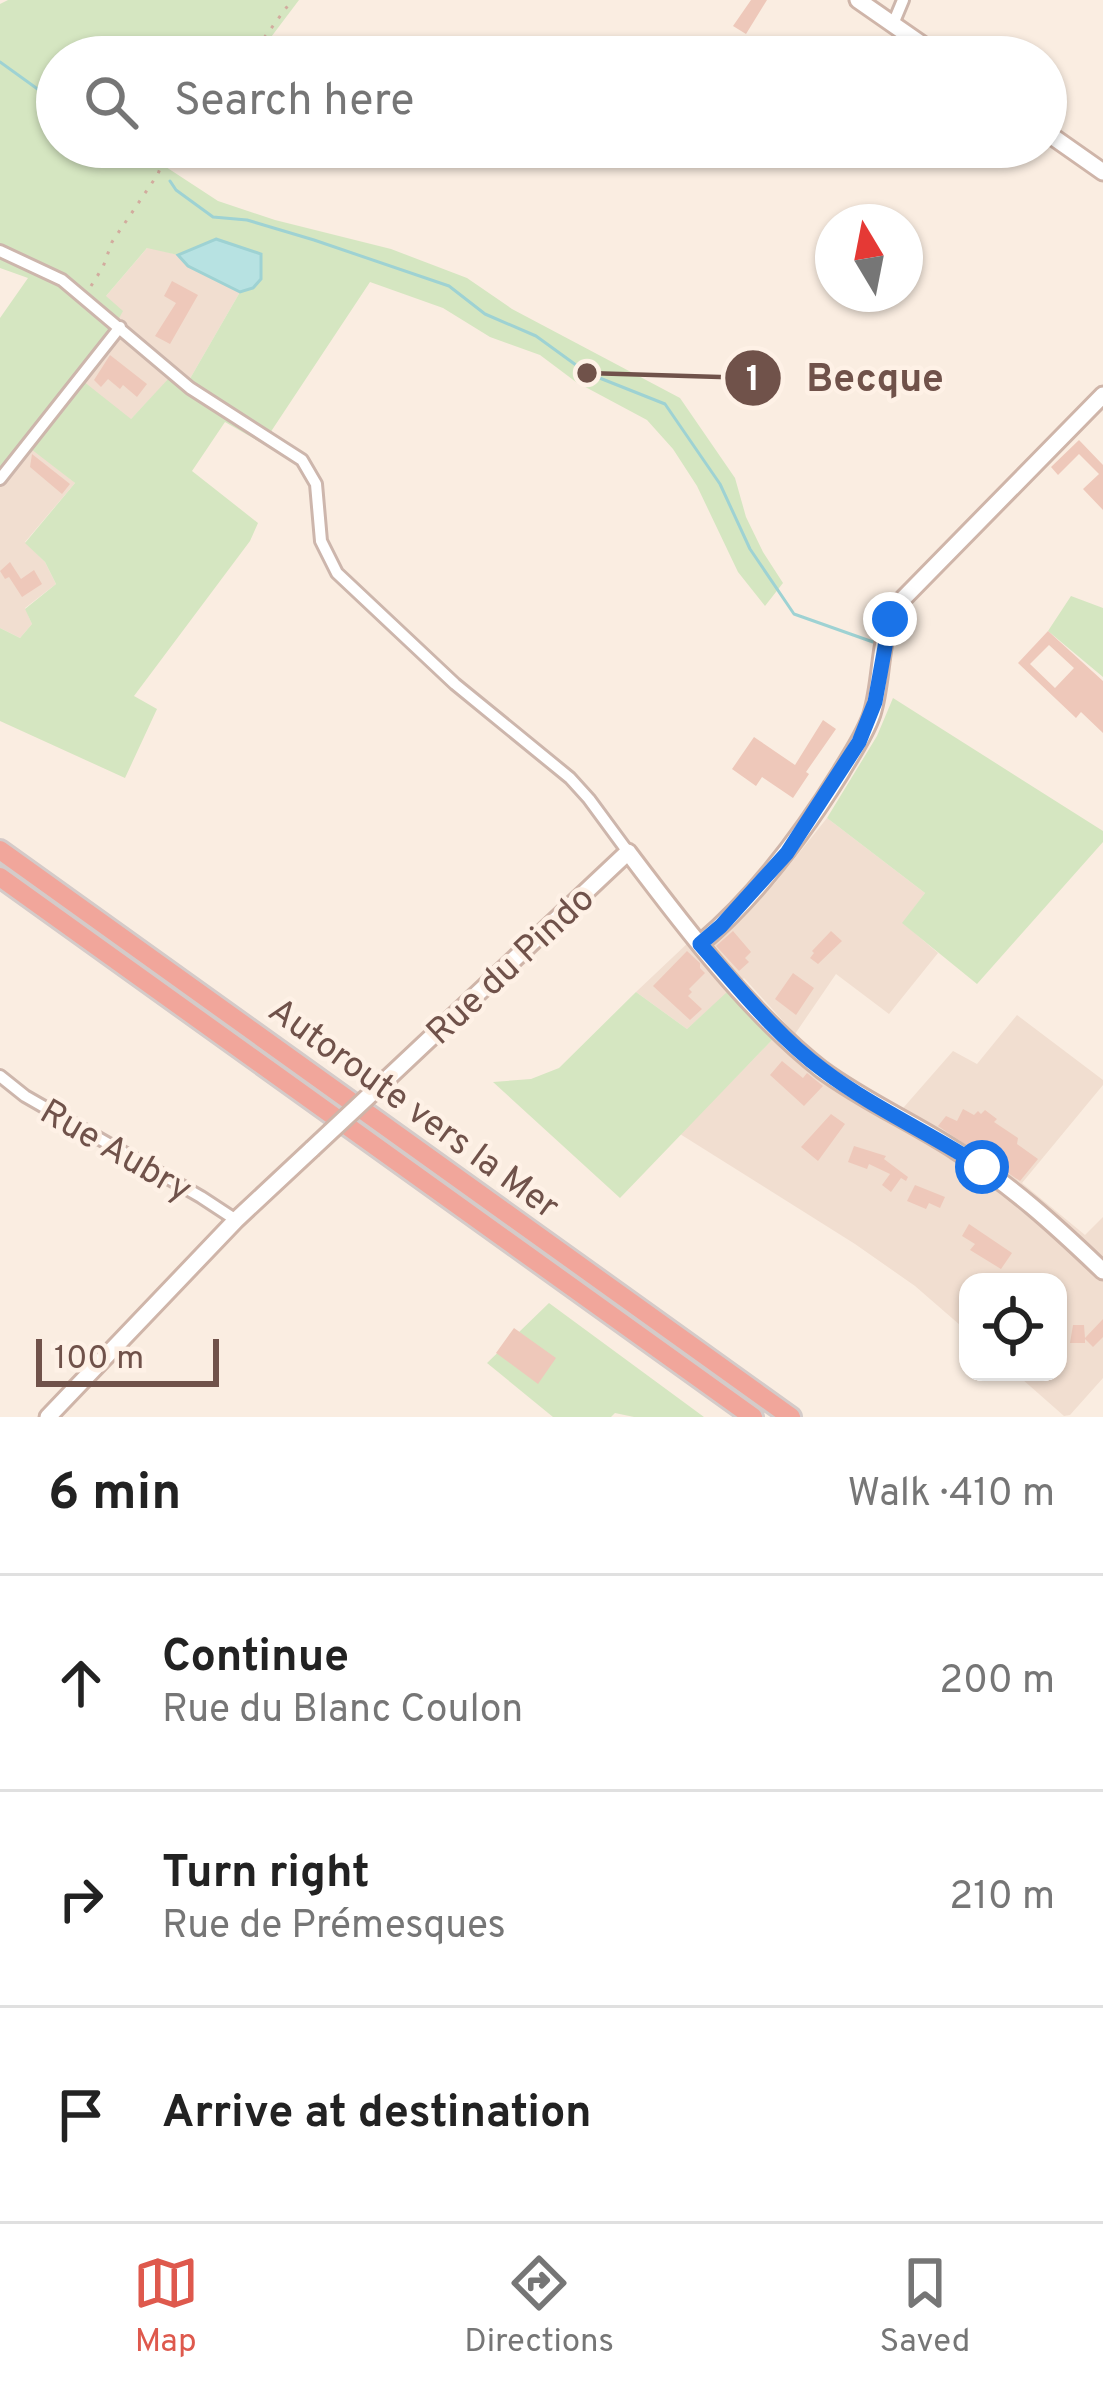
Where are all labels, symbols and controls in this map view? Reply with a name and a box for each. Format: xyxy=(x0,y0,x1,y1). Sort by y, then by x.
search box xyxy=(36,36,1067,168)
icon: search xyxy=(78,69,144,135)
text: Search here xyxy=(174,74,414,131)
north arrow xyxy=(815,204,923,312)
callout: Becque xyxy=(723,340,968,415)
text: Becque xyxy=(806,357,944,406)
text: 1 xyxy=(746,358,760,404)
route end xyxy=(863,592,917,646)
street label: Rue du Pindo xyxy=(418,877,605,1056)
street label: Autoroute vers la Mer xyxy=(258,989,567,1231)
street label: Rue Aubry xyxy=(31,1091,199,1214)
route start xyxy=(955,1140,1009,1194)
map controls xyxy=(959,1273,1067,1381)
button: locate xyxy=(959,1273,1067,1381)
scale bar xyxy=(36,1333,219,1386)
text: 100 m xyxy=(54,1339,144,1381)
text: 6 min xyxy=(48,1463,181,1528)
text: Walk · 410 m xyxy=(847,1471,1055,1520)
text: Continue xyxy=(162,1630,349,1687)
icon: ahead xyxy=(48,1650,114,1716)
text: 200 m xyxy=(939,1658,1055,1707)
text: Rue du Blanc Coulon xyxy=(162,1687,523,1736)
text: Turn right xyxy=(162,1846,370,1903)
icon: right xyxy=(48,1866,114,1932)
text: 210 m xyxy=(949,1874,1055,1923)
text: Rue de Prémesques xyxy=(162,1903,506,1952)
icon: arrive xyxy=(48,2082,114,2148)
text: Arrive at destination xyxy=(162,2086,592,2143)
tab: Map xyxy=(133,2250,199,2364)
tab: Directions xyxy=(464,2250,614,2364)
tab: Saved xyxy=(880,2250,970,2364)

